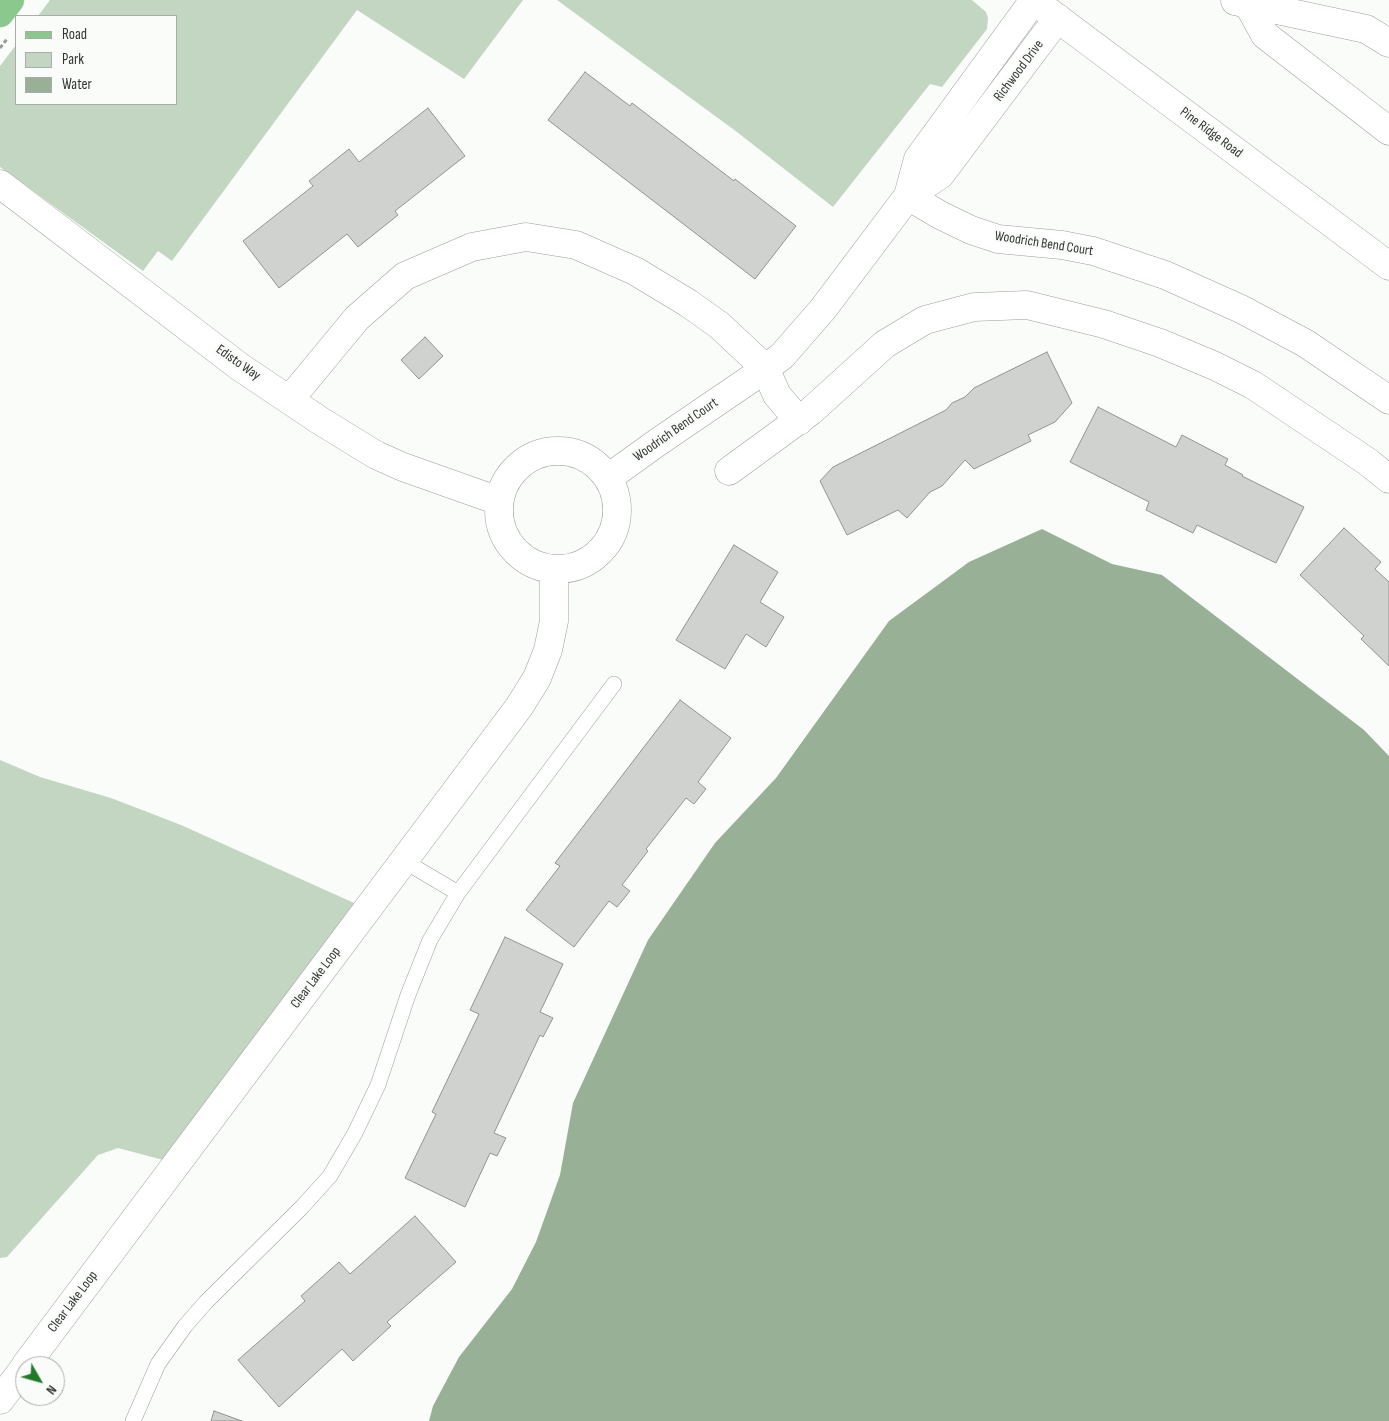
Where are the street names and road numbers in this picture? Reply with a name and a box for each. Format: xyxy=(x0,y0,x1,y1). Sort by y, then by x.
street label: Richwood Drive xyxy=(990,37,1048,105)
street label: Pine Ridge Road xyxy=(1176,104,1246,162)
street label: Woodrich Bend Court xyxy=(994,228,1094,260)
street label: Edisto Way xyxy=(212,342,264,384)
street label: Woodrich Bend Court xyxy=(630,395,722,465)
street label: Clear Lake Loop xyxy=(287,944,345,1012)
street label: Clear Lake Loop xyxy=(44,1268,102,1336)

